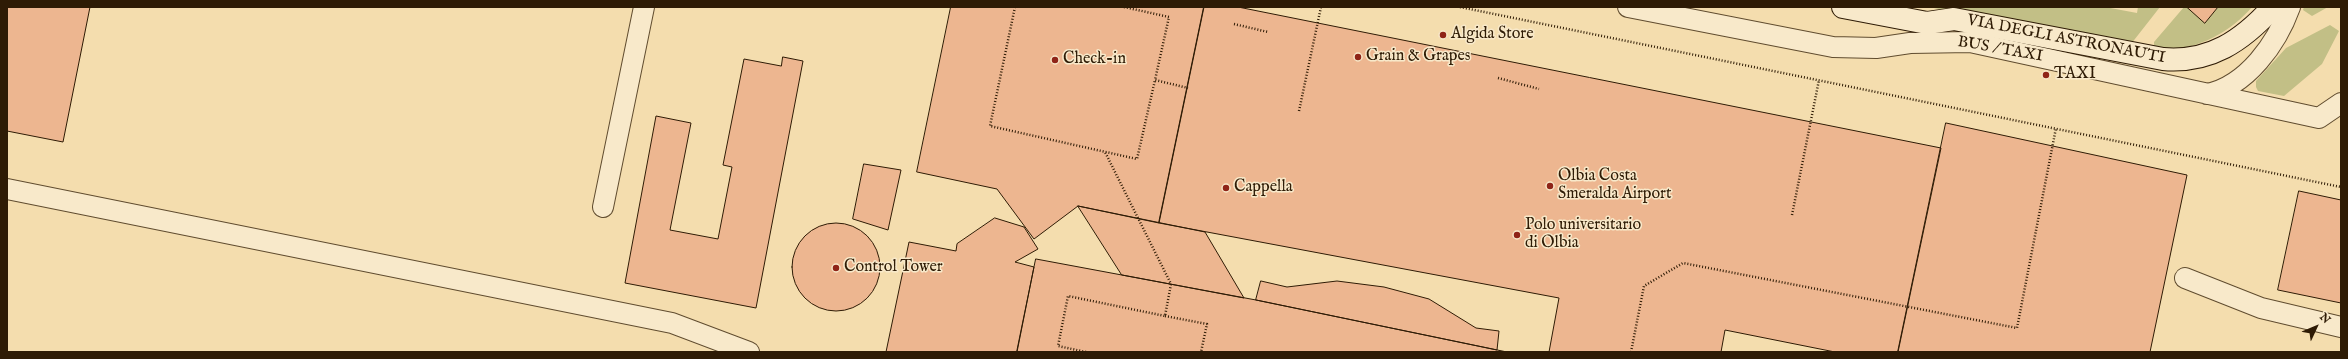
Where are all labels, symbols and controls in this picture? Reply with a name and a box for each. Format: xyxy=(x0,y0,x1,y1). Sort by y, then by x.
street label: VIA DEGLI ASTRONAUTI xyxy=(1965,11,2167,69)
place label: Algida Store xyxy=(1451,25,1533,45)
marker: Algida Store xyxy=(1438,30,1448,40)
street label: BUS / TAXI xyxy=(1956,33,2044,67)
place label: Grain & Grapes xyxy=(1366,47,1470,67)
place label: Check-in xyxy=(1063,50,1126,70)
marker: Grain & Grapes xyxy=(1353,52,1363,62)
marker: Check-in xyxy=(1050,55,1060,65)
place label: TAXI xyxy=(2054,65,2096,85)
marker: TAXI xyxy=(2041,70,2051,80)
place label: Olbia Costa Smeralda Airport xyxy=(1558,167,1671,205)
place label: Cappella xyxy=(1234,178,1293,198)
marker: Olbia Costa Smeralda Airport xyxy=(1545,181,1555,191)
marker: Cappella xyxy=(1221,183,1231,193)
place label: Polo universitario di Olbia xyxy=(1525,216,1641,254)
marker: Polo universitario di Olbia xyxy=(1512,230,1522,240)
place label: Control Tower xyxy=(844,258,943,278)
marker: Control Tower xyxy=(831,263,841,273)
north arrow xyxy=(2296,307,2336,347)
text: N xyxy=(2316,310,2333,327)

